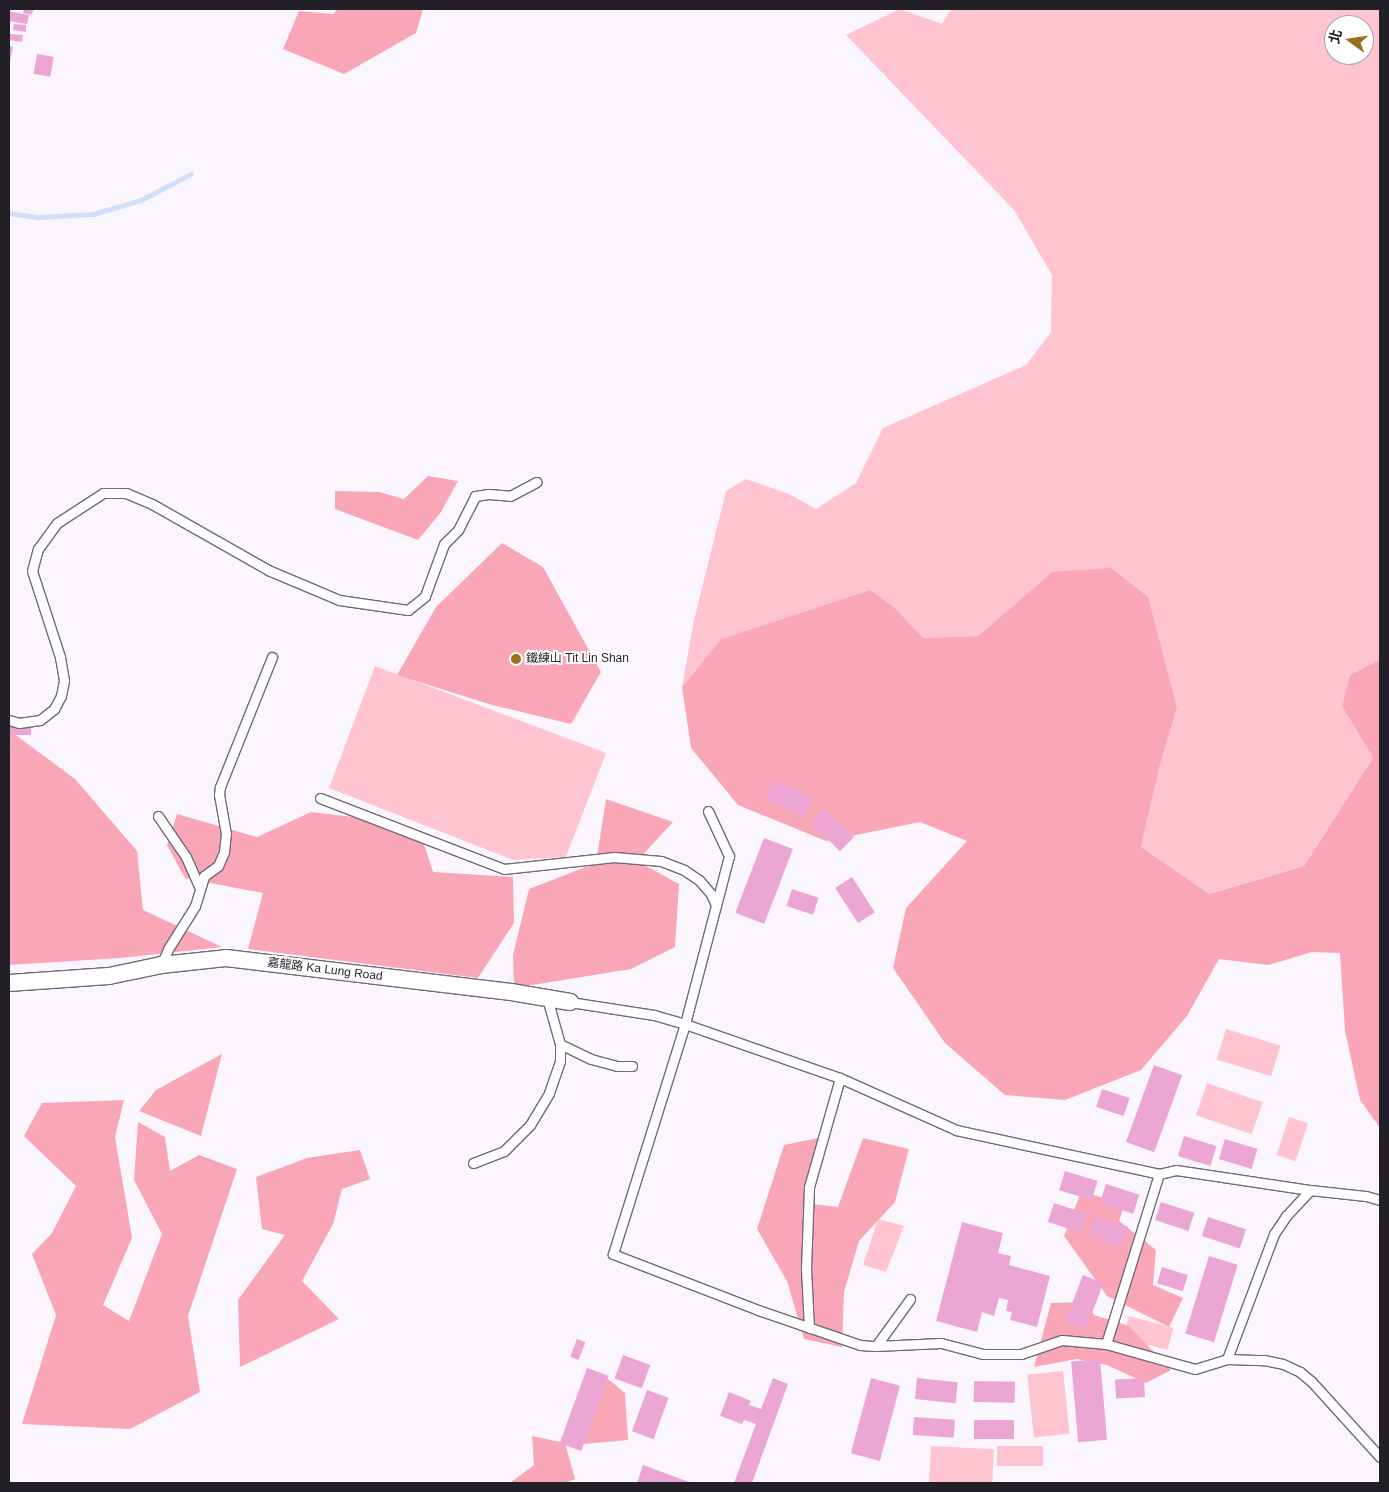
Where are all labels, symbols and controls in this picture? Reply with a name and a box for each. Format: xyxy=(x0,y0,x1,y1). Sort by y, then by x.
north arrow xyxy=(1324,15,1374,65)
text: 北 xyxy=(1326,28,1345,45)
place label: 鐵練山 Tit Lin Shan xyxy=(526,652,629,666)
marker: 鐵練山 Tit Lin Shan xyxy=(510,653,522,665)
street label: 嘉龍路 Ka Lung Road xyxy=(267,956,383,984)

